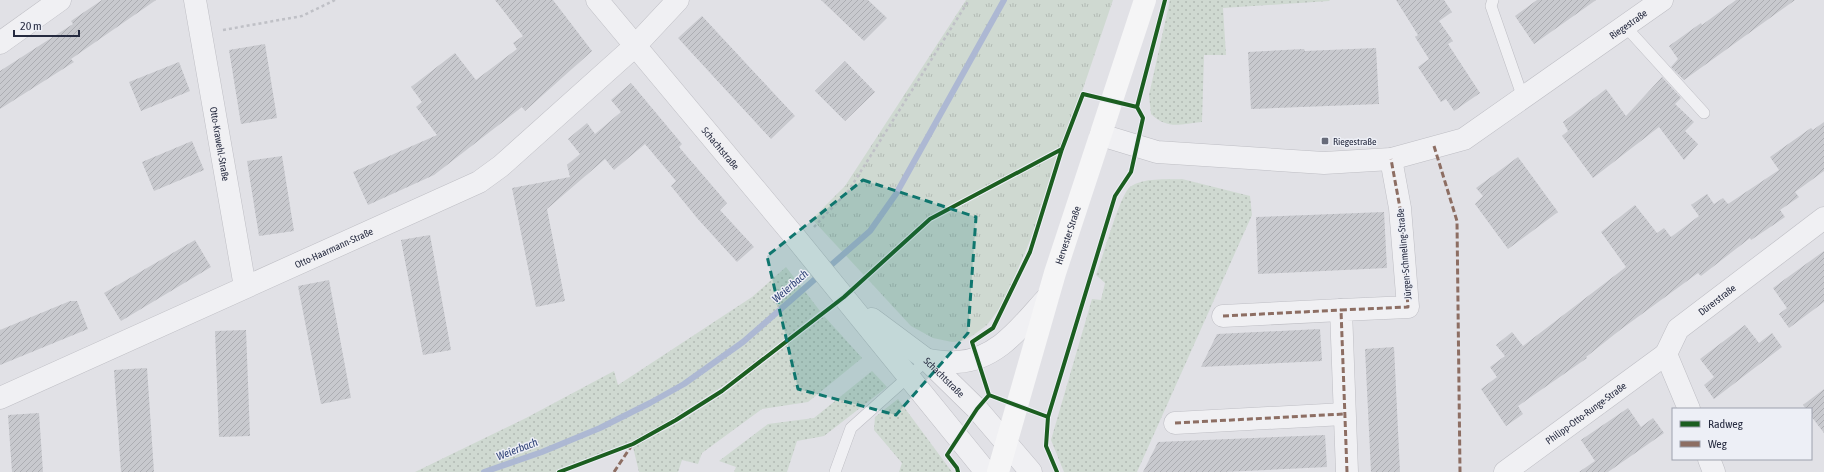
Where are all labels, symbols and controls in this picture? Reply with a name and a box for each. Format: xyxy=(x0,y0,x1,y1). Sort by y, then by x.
street label: Riegestraße xyxy=(1607,7,1649,41)
scale bar xyxy=(14,12,79,38)
text: 20 m xyxy=(20,19,42,33)
street label: Otto-Krawehl-Straße xyxy=(208,106,232,182)
street label: Schachtstraße xyxy=(700,125,742,172)
marker: Riegestraße xyxy=(1320,136,1330,146)
place label: Riegestraße xyxy=(1333,136,1377,147)
street label: Hervester Straße xyxy=(1053,204,1082,266)
street label: Jürgen-Schmeling-Straße xyxy=(1394,207,1413,300)
street label: Otto-Haarmann-Straße xyxy=(293,225,375,270)
water label: Weierbach xyxy=(770,267,811,305)
street label: Dürerstraße xyxy=(1696,282,1738,317)
street label: Schachtstraße xyxy=(922,355,967,400)
street label: Philipp-Otto-Runge-Straße xyxy=(1543,379,1629,446)
legend xyxy=(1672,408,1812,460)
text: Radweg xyxy=(1708,417,1744,431)
water label: Weierbach xyxy=(495,435,540,462)
text: Weg xyxy=(1708,437,1728,451)

